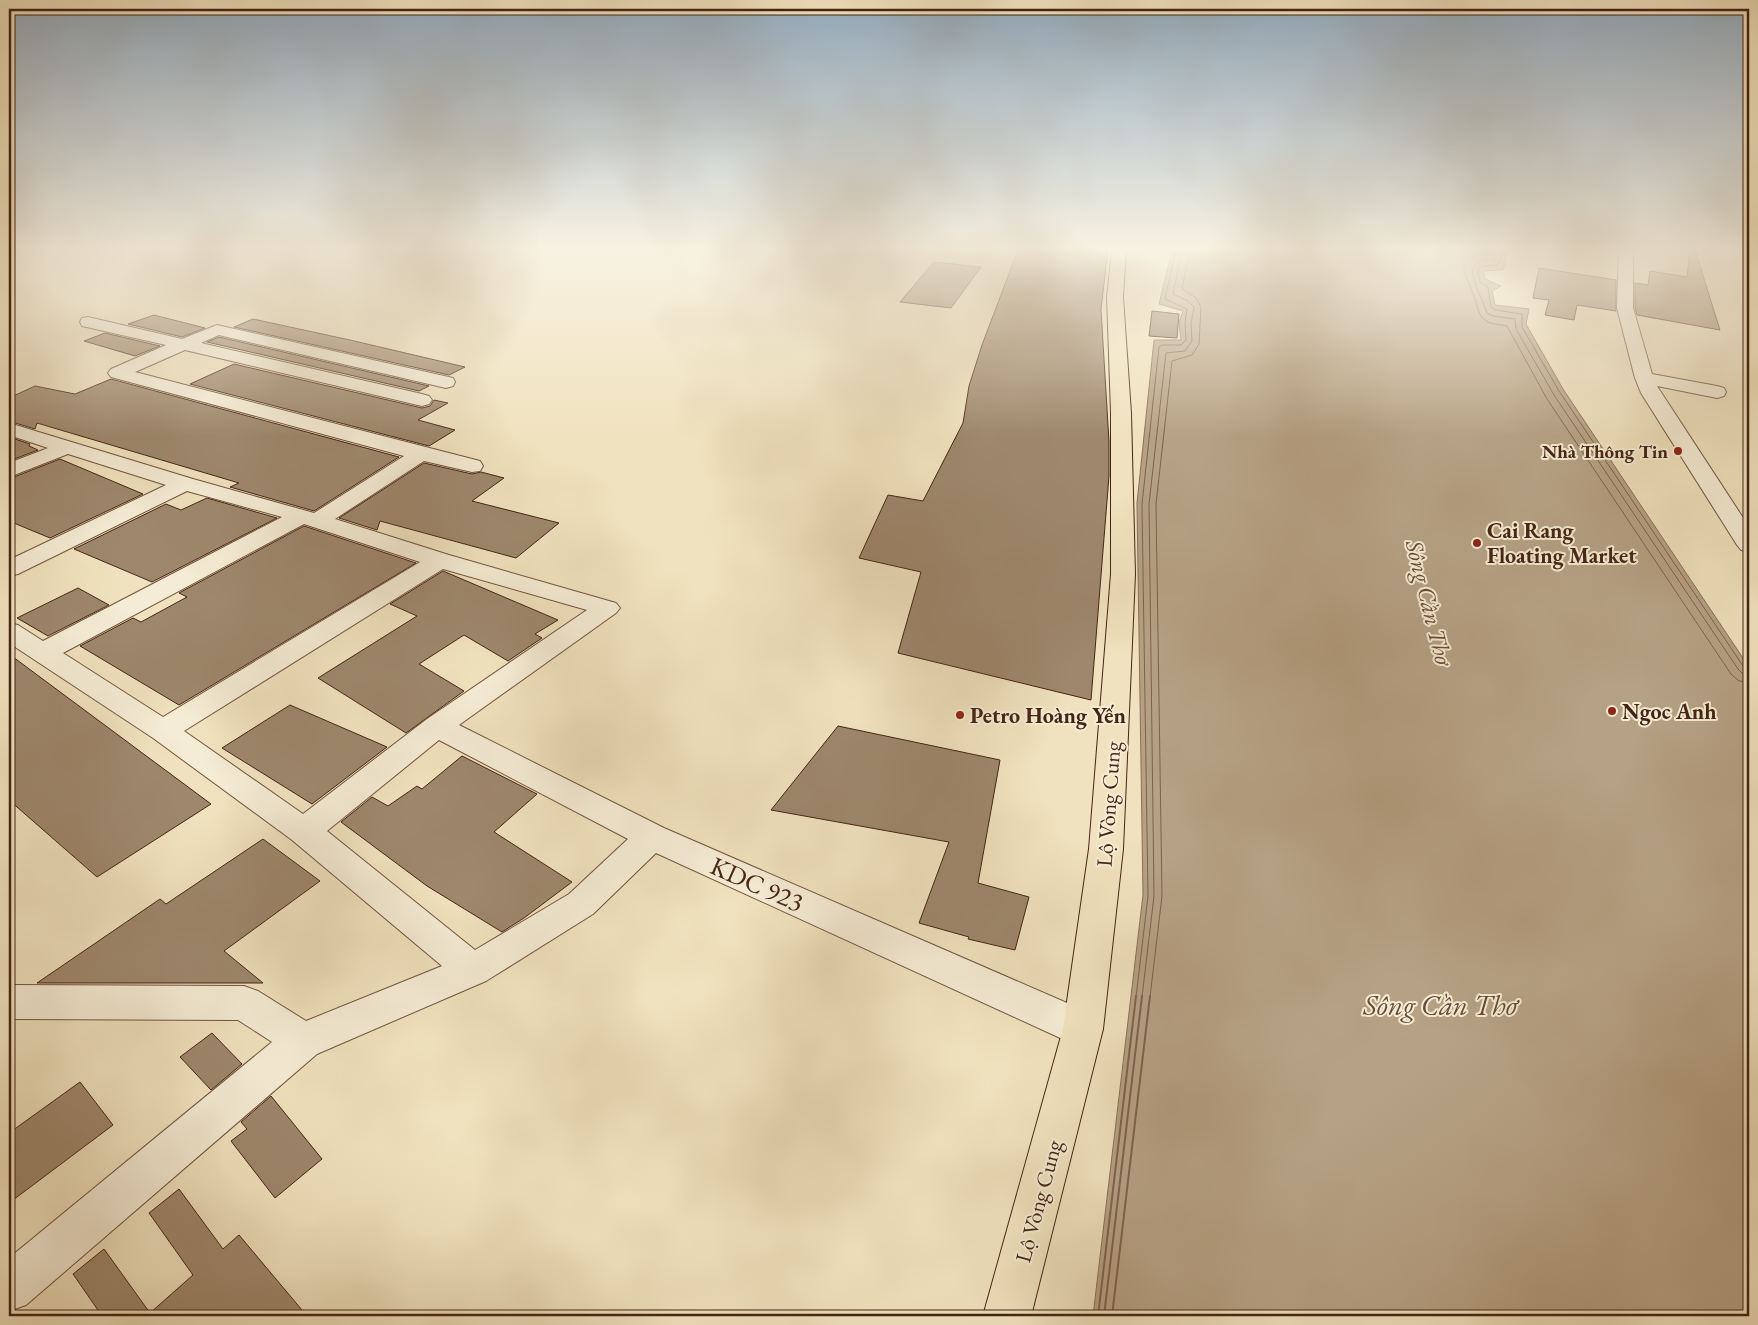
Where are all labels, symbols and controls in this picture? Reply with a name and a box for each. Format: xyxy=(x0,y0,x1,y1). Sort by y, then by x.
place label: Nhà Thông Tin xyxy=(1542,439,1668,464)
marker: Nhà Thông Tin xyxy=(1672,445,1684,457)
place label: Cai Rang Floating Market xyxy=(1487,516,1637,570)
water label: Sông Cần Thơ xyxy=(1399,536,1460,670)
marker: Cai Rang Floating Market xyxy=(1471,537,1483,549)
place label: Ngoc Anh xyxy=(1622,697,1717,726)
place label: Petro Hoàng Yến xyxy=(970,701,1127,730)
marker: Ngoc Anh xyxy=(1606,705,1618,717)
marker: Petro Hoàng Yến xyxy=(954,709,966,721)
street label: Lộ Vòng Cung xyxy=(1090,740,1127,868)
street label: KDC 923 xyxy=(705,848,809,920)
water label: Sông Cần Thơ xyxy=(1362,986,1520,1024)
street label: Lộ Vòng Cung xyxy=(1008,1136,1069,1266)

